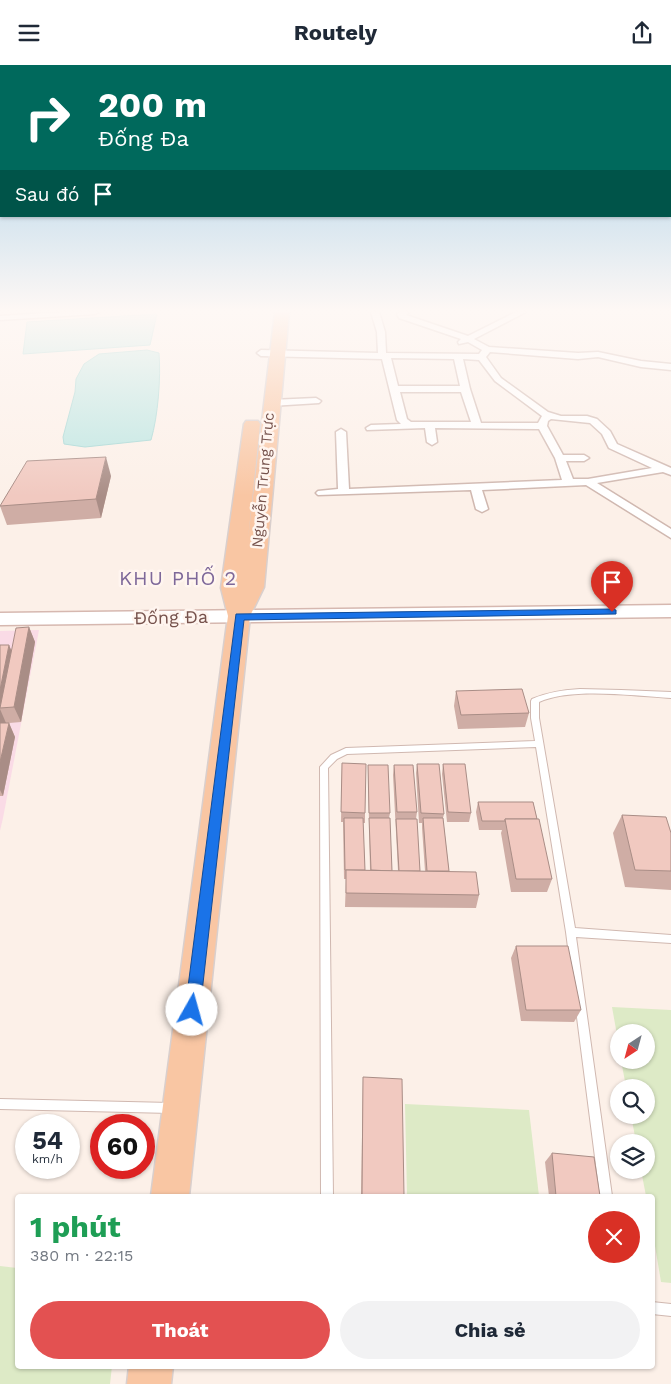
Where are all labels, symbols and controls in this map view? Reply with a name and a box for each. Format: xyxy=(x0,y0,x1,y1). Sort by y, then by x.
icon: menu xyxy=(15,19,43,47)
icon: share xyxy=(628,19,656,47)
text: Routely xyxy=(294,20,377,45)
text: 200 m xyxy=(98,84,207,126)
icon: right xyxy=(15,85,80,150)
text: Đống Đa xyxy=(98,126,189,151)
icon: arrive xyxy=(89,180,117,208)
text: Sau đó xyxy=(15,183,79,206)
street label: Nguyễn Trung Trực xyxy=(247,412,278,548)
pin xyxy=(591,561,633,612)
district label: KHU PHỐ 2 xyxy=(119,565,237,590)
icon: arrive xyxy=(598,568,626,596)
street label: Đống Đa xyxy=(134,606,208,628)
position arrow xyxy=(165,983,217,1035)
north arrow xyxy=(610,1024,655,1069)
map controls xyxy=(610,1024,655,1179)
button: search xyxy=(610,1079,655,1124)
speed limit sign: 60 xyxy=(90,1114,155,1179)
text: 54 xyxy=(32,1126,63,1155)
button: layers xyxy=(610,1134,655,1179)
text: km/h xyxy=(32,1152,63,1166)
text: 1 phút xyxy=(30,1209,121,1244)
button: close xyxy=(588,1211,640,1263)
text: 380 m · 22:15 xyxy=(30,1246,133,1265)
button: Thoát xyxy=(30,1301,330,1359)
button: Chia sẻ xyxy=(340,1301,640,1359)

